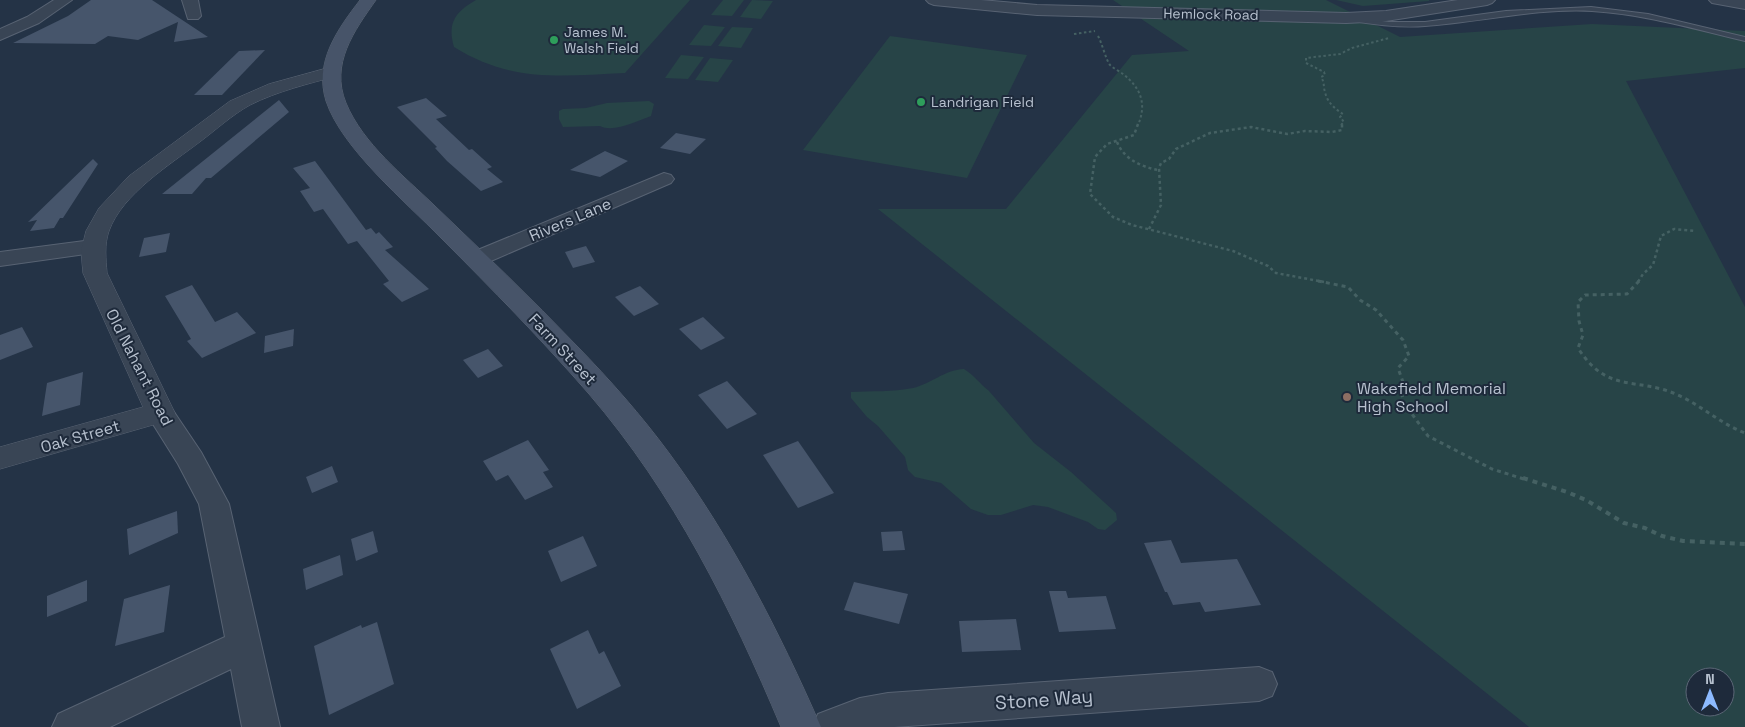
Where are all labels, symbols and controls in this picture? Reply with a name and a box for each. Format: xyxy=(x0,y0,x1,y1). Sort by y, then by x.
street label: Hemlock Road xyxy=(1163,4,1259,24)
place label: James M. Walsh Field xyxy=(564,23,639,57)
marker: James M. Walsh Field xyxy=(548,34,560,46)
place label: Landrigan Field xyxy=(931,93,1034,111)
marker: Landrigan Field xyxy=(915,96,927,108)
street label: Rivers Lane xyxy=(526,193,615,246)
street label: Old Nahant Road xyxy=(101,305,178,429)
street label: Farm Street xyxy=(524,309,601,390)
place label: Wakefield Memorial High School xyxy=(1357,378,1506,417)
marker: Wakefield Memorial High School xyxy=(1341,391,1353,403)
street label: Oak Street xyxy=(38,415,122,458)
north arrow xyxy=(1685,667,1735,717)
text: N xyxy=(1705,670,1715,688)
street label: Stone Way xyxy=(994,684,1094,715)

